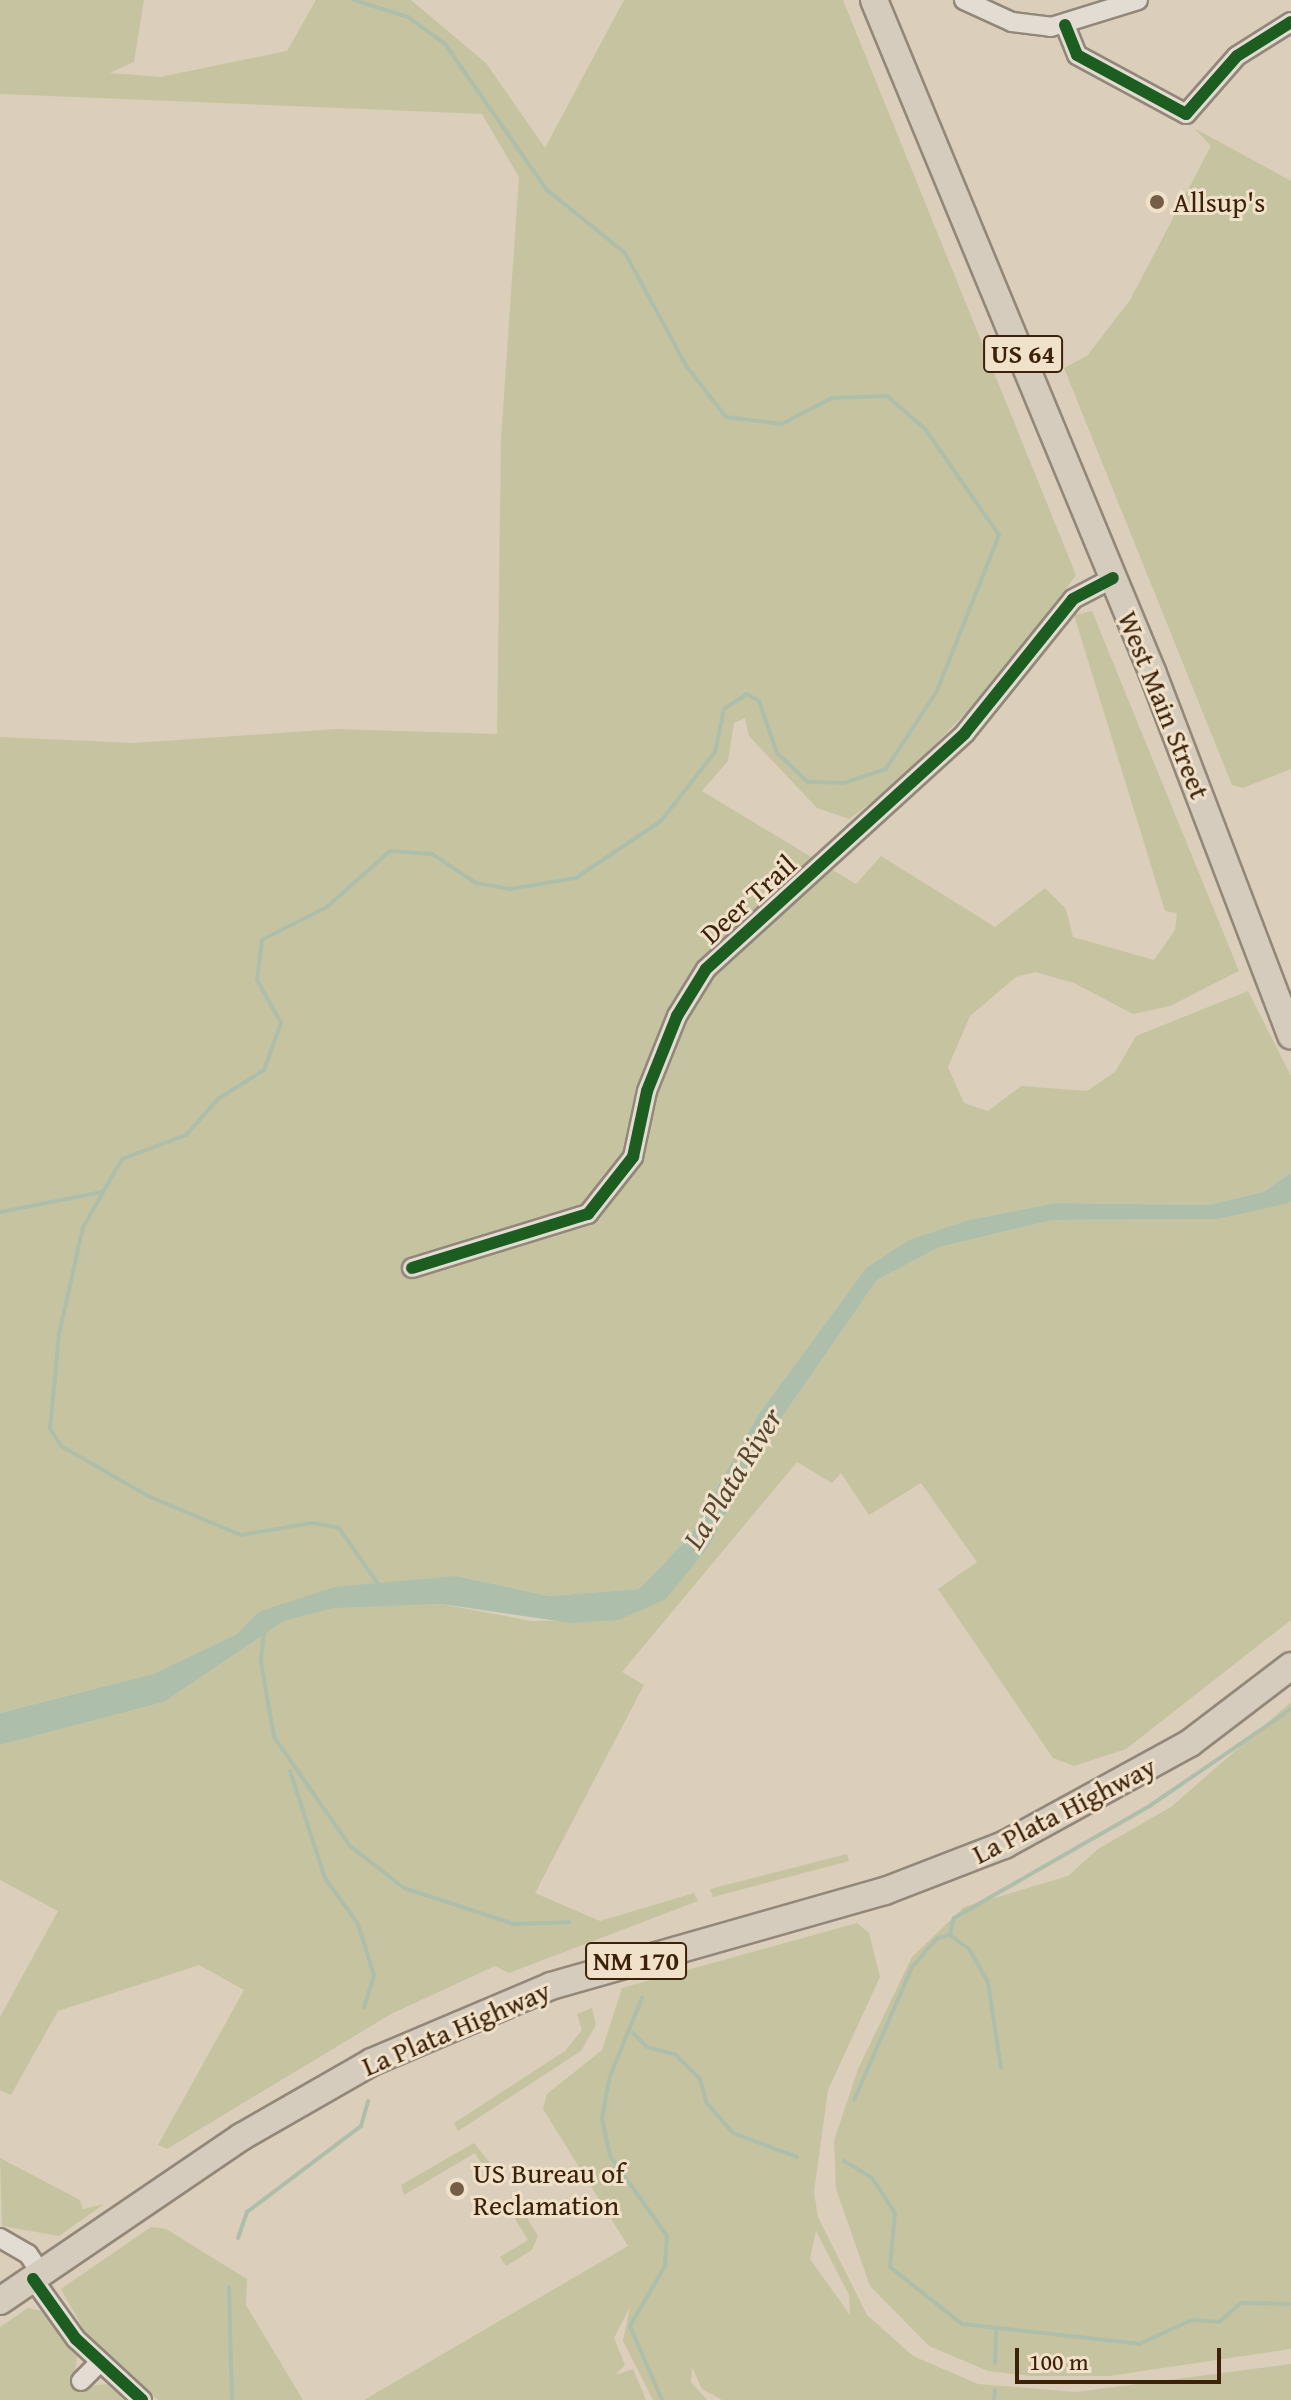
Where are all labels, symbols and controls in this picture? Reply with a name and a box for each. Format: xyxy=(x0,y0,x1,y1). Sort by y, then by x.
place label: Allsup's xyxy=(1173,185,1265,219)
marker: Allsup's xyxy=(1148,193,1166,211)
road number: US 64 xyxy=(983,332,1063,376)
street label: West Main Street xyxy=(1111,606,1217,804)
street label: Deer Trail xyxy=(693,847,803,951)
water label: La Plata River xyxy=(675,1401,789,1555)
street label: La Plata Highway xyxy=(967,1749,1161,1871)
road number: NM 170 xyxy=(584,1939,688,1983)
street label: La Plata Highway xyxy=(357,1973,555,2083)
place label: US Bureau of Reclamation xyxy=(473,2156,624,2222)
marker: US Bureau of Reclamation xyxy=(448,2180,466,2198)
scale bar xyxy=(1019,2332,1225,2382)
text: 100 m xyxy=(1029,2344,1089,2379)

